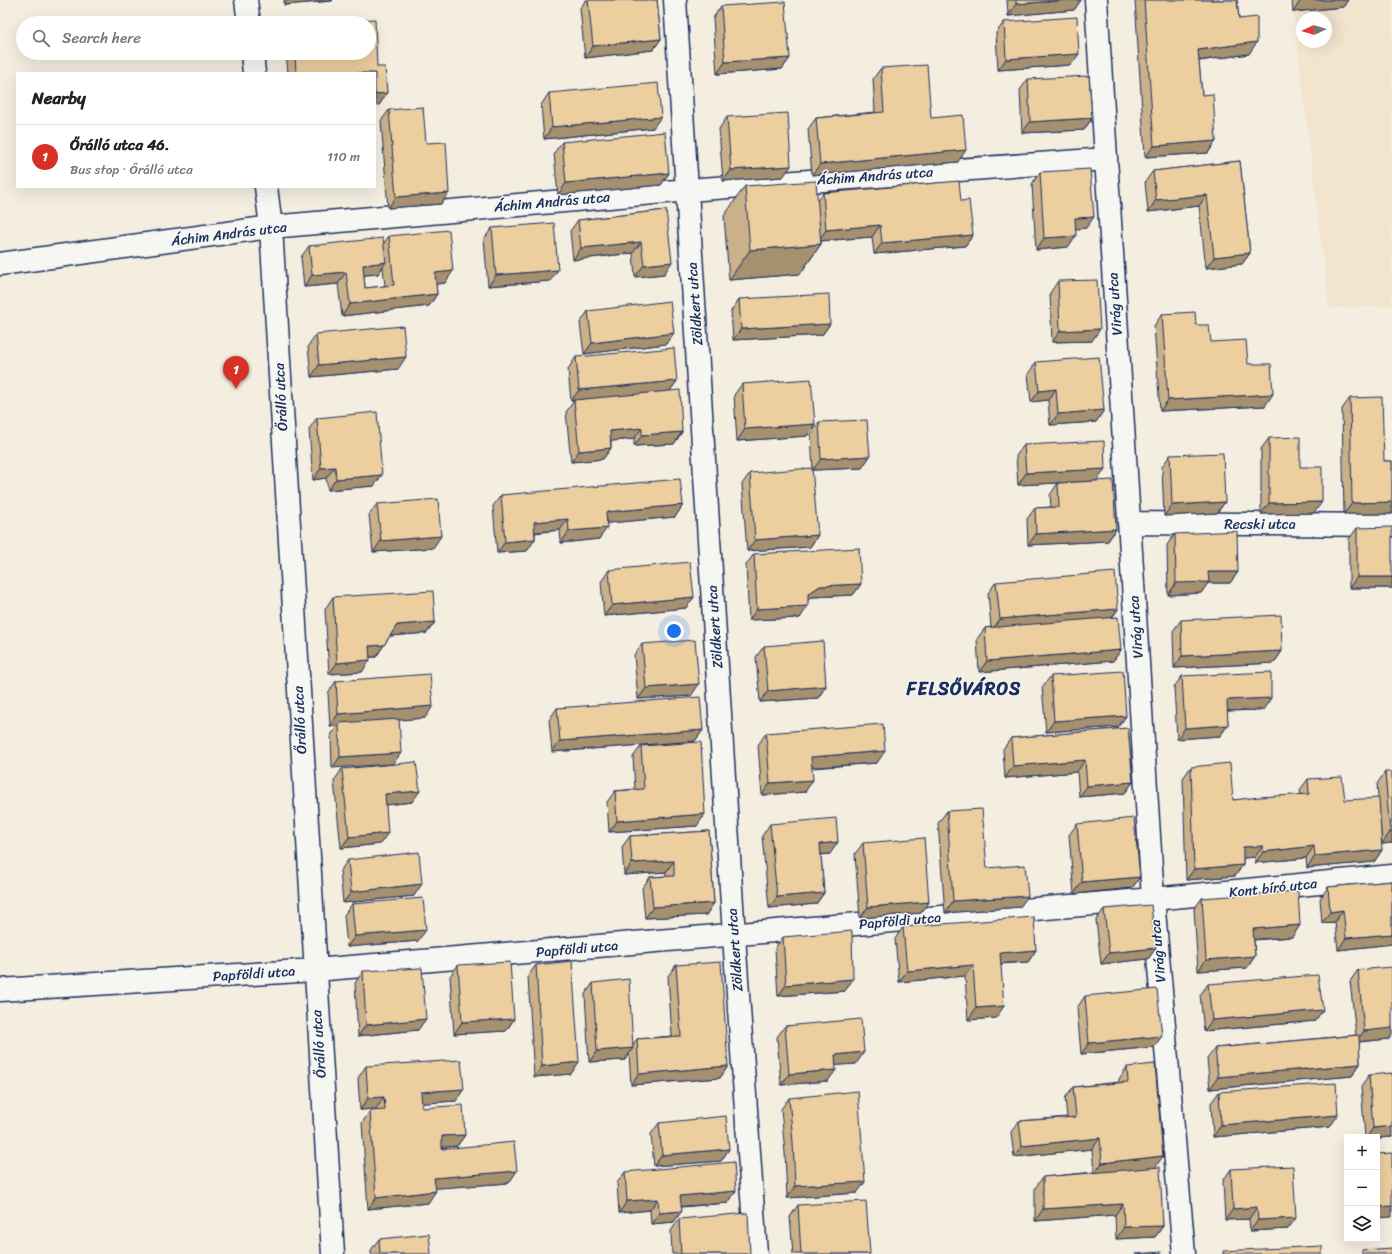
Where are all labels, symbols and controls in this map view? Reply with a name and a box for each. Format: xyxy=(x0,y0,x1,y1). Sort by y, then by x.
north arrow xyxy=(1296,12,1332,48)
search box xyxy=(16,16,376,60)
text: Search here xyxy=(62,25,141,51)
icon: search xyxy=(30,27,52,49)
text: Nearby xyxy=(32,83,86,113)
text: Őrálló utca 46. xyxy=(70,132,169,158)
text: 1 xyxy=(42,145,48,168)
text: 110 m xyxy=(327,145,360,168)
text: Bus stop · Őrálló utca xyxy=(70,158,193,181)
street label: Áchim András utca xyxy=(815,159,935,193)
street label: Áchim András utca xyxy=(492,184,612,220)
street label: Áchim András utca xyxy=(169,214,289,254)
street label: Zöldkert utca xyxy=(680,262,710,346)
street label: Virág utca xyxy=(1100,272,1130,336)
pin: 1 xyxy=(223,356,249,389)
street label: Őrálló utca xyxy=(267,361,295,432)
street label: Recski utca xyxy=(1224,512,1296,537)
street label: Zöldkert utca xyxy=(700,585,730,669)
street label: Virág utca xyxy=(1121,595,1151,659)
your location xyxy=(664,621,684,641)
district label: FELSŐVÁROS xyxy=(906,673,1021,705)
street label: Őrálló utca xyxy=(286,684,314,755)
street label: Kont bíró utca xyxy=(1228,871,1319,905)
street label: Papföldi utca xyxy=(858,905,942,937)
street label: Zöldkert utca xyxy=(720,908,750,992)
street label: Virág utca xyxy=(1143,919,1173,983)
street label: Papföldi utca xyxy=(535,933,619,965)
street label: Papföldi utca xyxy=(212,959,296,989)
street label: Őrálló utca xyxy=(304,1008,334,1079)
map controls xyxy=(1344,1134,1380,1242)
button: + xyxy=(1344,1134,1380,1170)
button: − xyxy=(1344,1170,1380,1206)
button: layers xyxy=(1344,1206,1380,1242)

